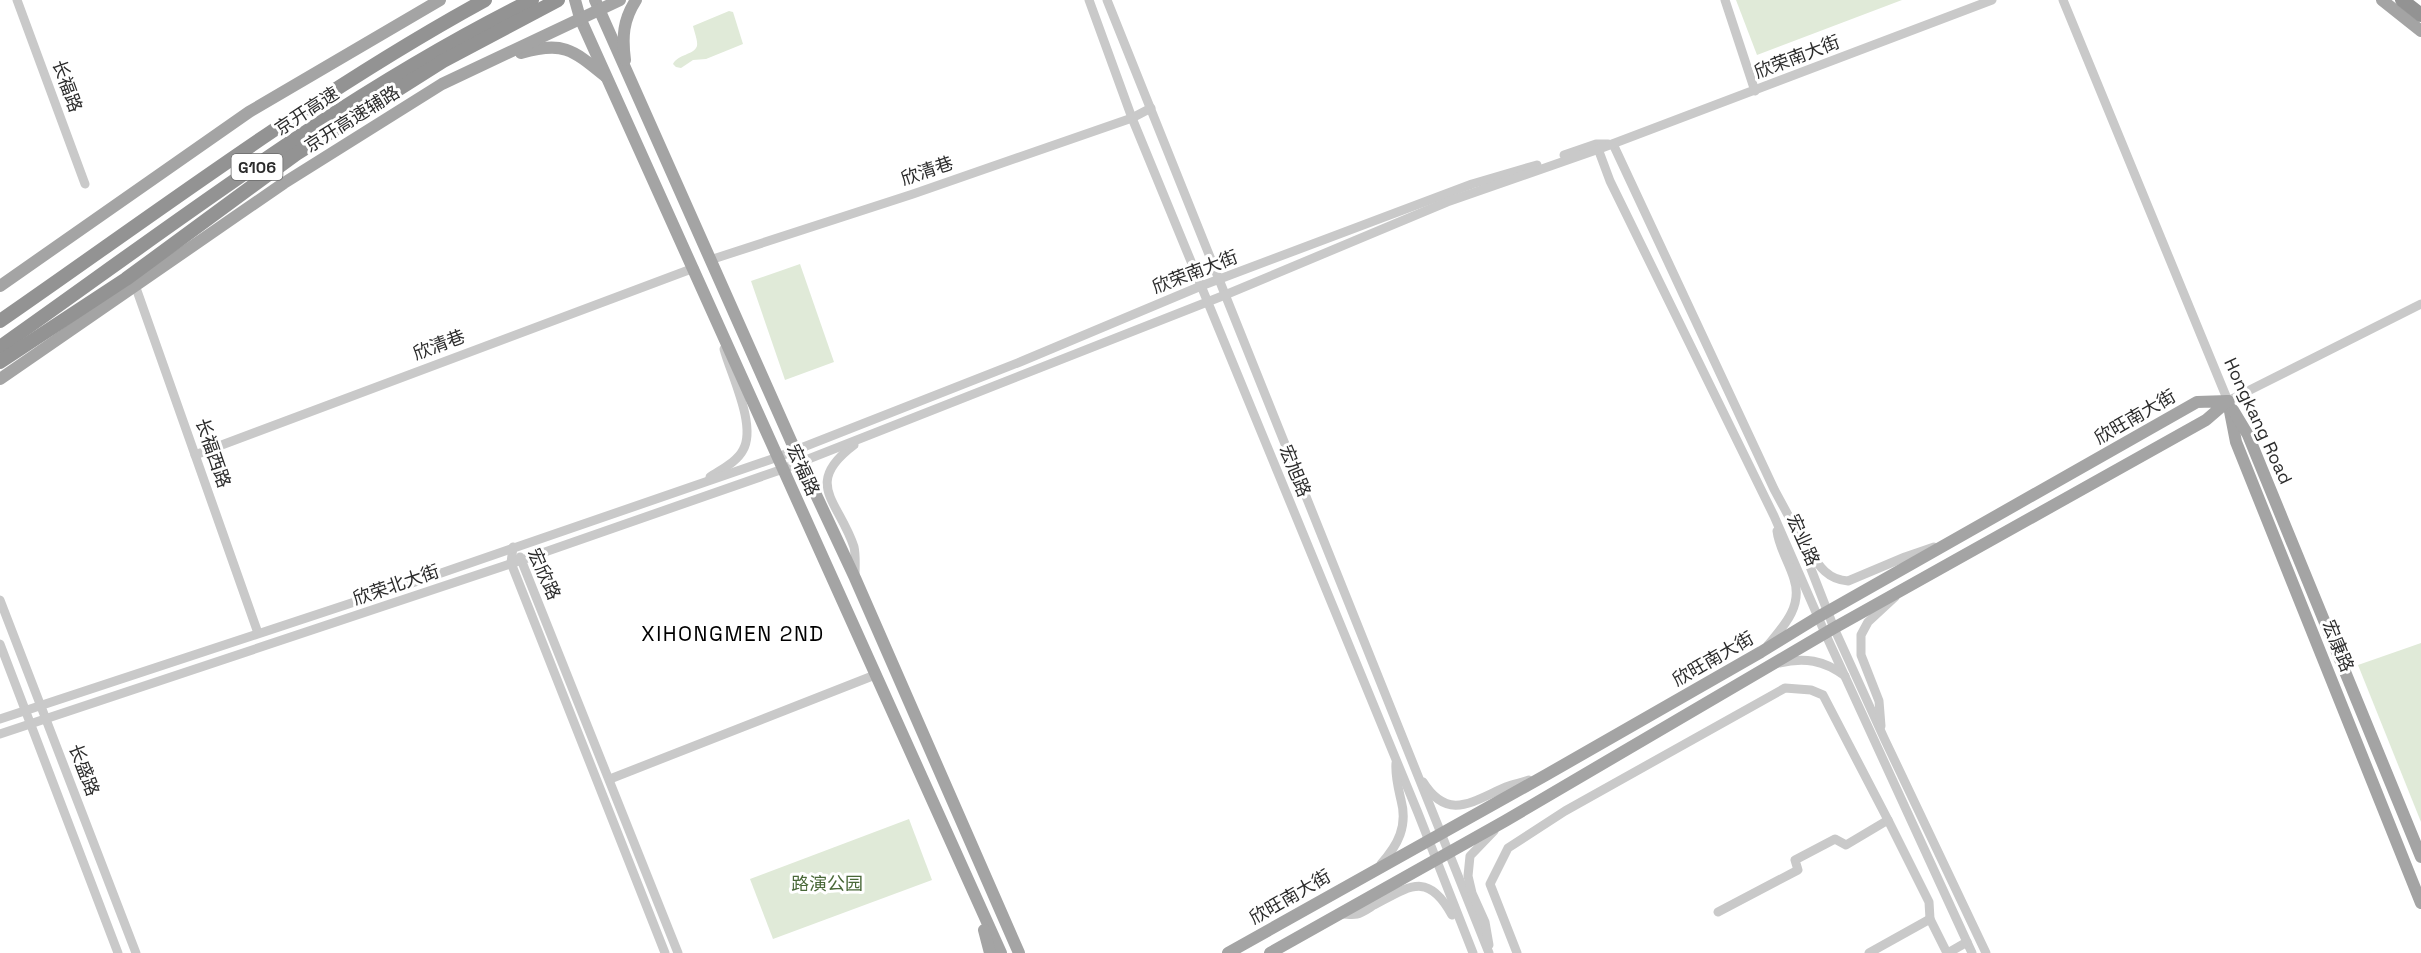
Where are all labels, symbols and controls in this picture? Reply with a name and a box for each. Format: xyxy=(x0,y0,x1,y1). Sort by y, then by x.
street label: 欣荣南大街 xyxy=(1751,30,1843,83)
street label: 长福路 xyxy=(47,57,88,115)
street label: 京开高速辅路 xyxy=(300,80,404,157)
street label: 京开高速 xyxy=(270,81,343,140)
street label: 欣清巷 xyxy=(898,151,956,190)
road number: G106 xyxy=(232,154,282,180)
street label: 欣荣南大街 xyxy=(1149,245,1241,298)
street label: 欣清巷 xyxy=(409,324,468,365)
street label: Hongkang Road xyxy=(2219,354,2298,488)
street label: 欣旺南大街 xyxy=(2090,384,2179,449)
street label: 长福西路 xyxy=(191,415,236,491)
street label: 宏福路 xyxy=(782,440,825,499)
street label: 宏旭路 xyxy=(1275,441,1316,500)
street label: 宏业路 xyxy=(1782,510,1825,569)
street label: 宏欣路 xyxy=(523,544,566,603)
street label: 欣荣北大街 xyxy=(350,559,442,610)
street label: 宏康路 xyxy=(2318,616,2359,675)
district label: XIHONGMEN 2ND xyxy=(641,620,825,647)
street label: 欣旺南大街 xyxy=(1668,626,1757,691)
street label: 长盛路 xyxy=(64,740,105,799)
street label: 欣旺南大街 xyxy=(1245,864,1334,929)
park label: 路演公园 xyxy=(791,872,863,895)

